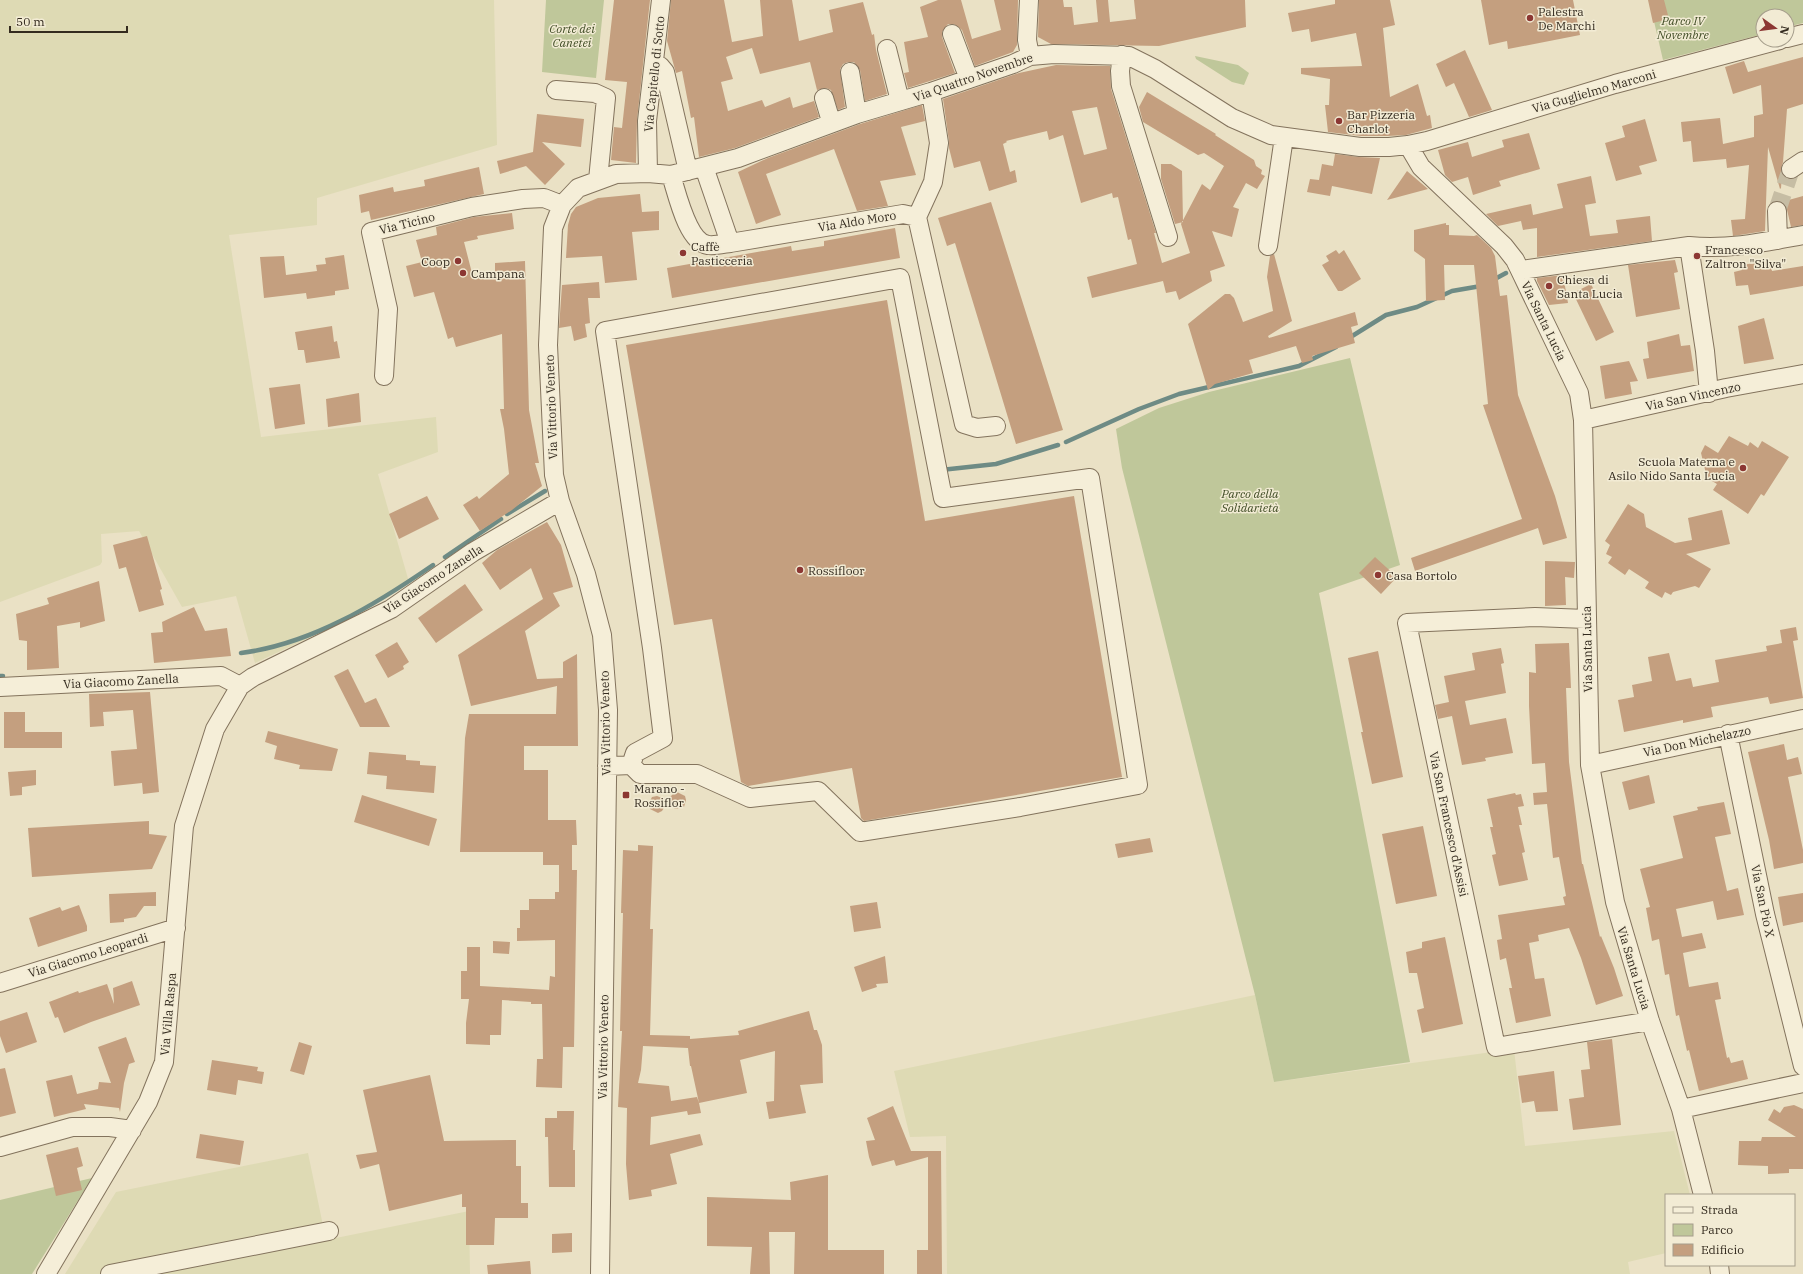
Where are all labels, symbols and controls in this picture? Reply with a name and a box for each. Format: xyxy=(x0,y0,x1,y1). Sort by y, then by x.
place label: Palestra De Marchi xyxy=(1538,4,1596,33)
scale bar xyxy=(10,8,127,34)
north arrow xyxy=(1755,8,1795,48)
marker: Palestra De Marchi xyxy=(1525,13,1535,23)
park label: Parco IV Novembre xyxy=(1656,13,1710,42)
text: 50 m xyxy=(16,14,45,29)
street label: Via Capitello di Sotto xyxy=(640,15,668,133)
park label: Corte dei Canetei xyxy=(549,21,595,50)
text: N xyxy=(1777,25,1793,37)
street label: Via Quattro Novembre xyxy=(911,49,1035,105)
street label: Via Guglielmo Marconi xyxy=(1530,66,1658,116)
place label: Bar Pizzeria Charlot xyxy=(1347,107,1416,136)
marker: Bar Pizzeria Charlot xyxy=(1334,116,1344,126)
street label: Via Aldo Moro xyxy=(817,207,897,235)
street label: Via Ticino xyxy=(378,209,437,237)
place label: Caffè Pasticceria xyxy=(691,239,753,268)
place label: Francesco Zaltron "Silva" xyxy=(1705,242,1786,271)
marker: Caffè Pasticceria xyxy=(678,248,688,258)
marker: Francesco Zaltron "Silva" xyxy=(1692,251,1702,261)
place label: Coop xyxy=(421,254,450,269)
marker: Coop xyxy=(453,256,463,266)
place label: Campana xyxy=(471,266,525,281)
marker: Campana xyxy=(458,268,468,278)
place label: Chiesa di Santa Lucia xyxy=(1557,272,1623,301)
street label: Via Santa Lucia xyxy=(1518,279,1570,364)
marker: Chiesa di Santa Lucia xyxy=(1544,281,1554,291)
street label: Via Vittorio Veneto xyxy=(542,354,560,460)
street label: Via San Vincenzo xyxy=(1644,379,1742,413)
place label: Scuola Materna e Asilo Nido Santa Lucia xyxy=(1608,454,1735,483)
marker: Scuola Materna e Asilo Nido Santa Lucia xyxy=(1738,463,1748,473)
park label: Parco della Solidarietà xyxy=(1220,486,1279,515)
street label: Via Giacomo Zanella xyxy=(380,541,486,617)
place label: Rossifloor xyxy=(808,563,865,578)
marker: Rossifloor xyxy=(795,565,805,575)
place label: Casa Bortolo xyxy=(1386,568,1457,583)
marker: Casa Bortolo xyxy=(1373,570,1383,580)
street label: Via Santa Lucia xyxy=(1579,605,1595,692)
street label: Via Giacomo Zanella xyxy=(63,670,180,692)
street label: Via Vittorio Veneto xyxy=(597,670,613,776)
street label: Via Don Michelazzo xyxy=(1642,722,1753,760)
street label: Via San Francesco d'Assisi xyxy=(1426,750,1472,898)
place label: Marano - Rossiflor xyxy=(634,781,685,810)
marker: Marano - Rossiflor xyxy=(621,790,631,800)
street label: Via San Pio X xyxy=(1748,863,1778,939)
street label: Via Santa Lucia xyxy=(1614,924,1654,1012)
street label: Via Giacomo Leopardi xyxy=(26,930,150,980)
street label: Via Villa Raspa xyxy=(157,971,179,1056)
street label: Via Vittorio Veneto xyxy=(595,994,611,1100)
legend xyxy=(1665,1194,1795,1266)
text: Strada xyxy=(1701,1202,1738,1217)
text: Parco xyxy=(1701,1222,1733,1237)
text: Edificio xyxy=(1701,1242,1744,1257)

